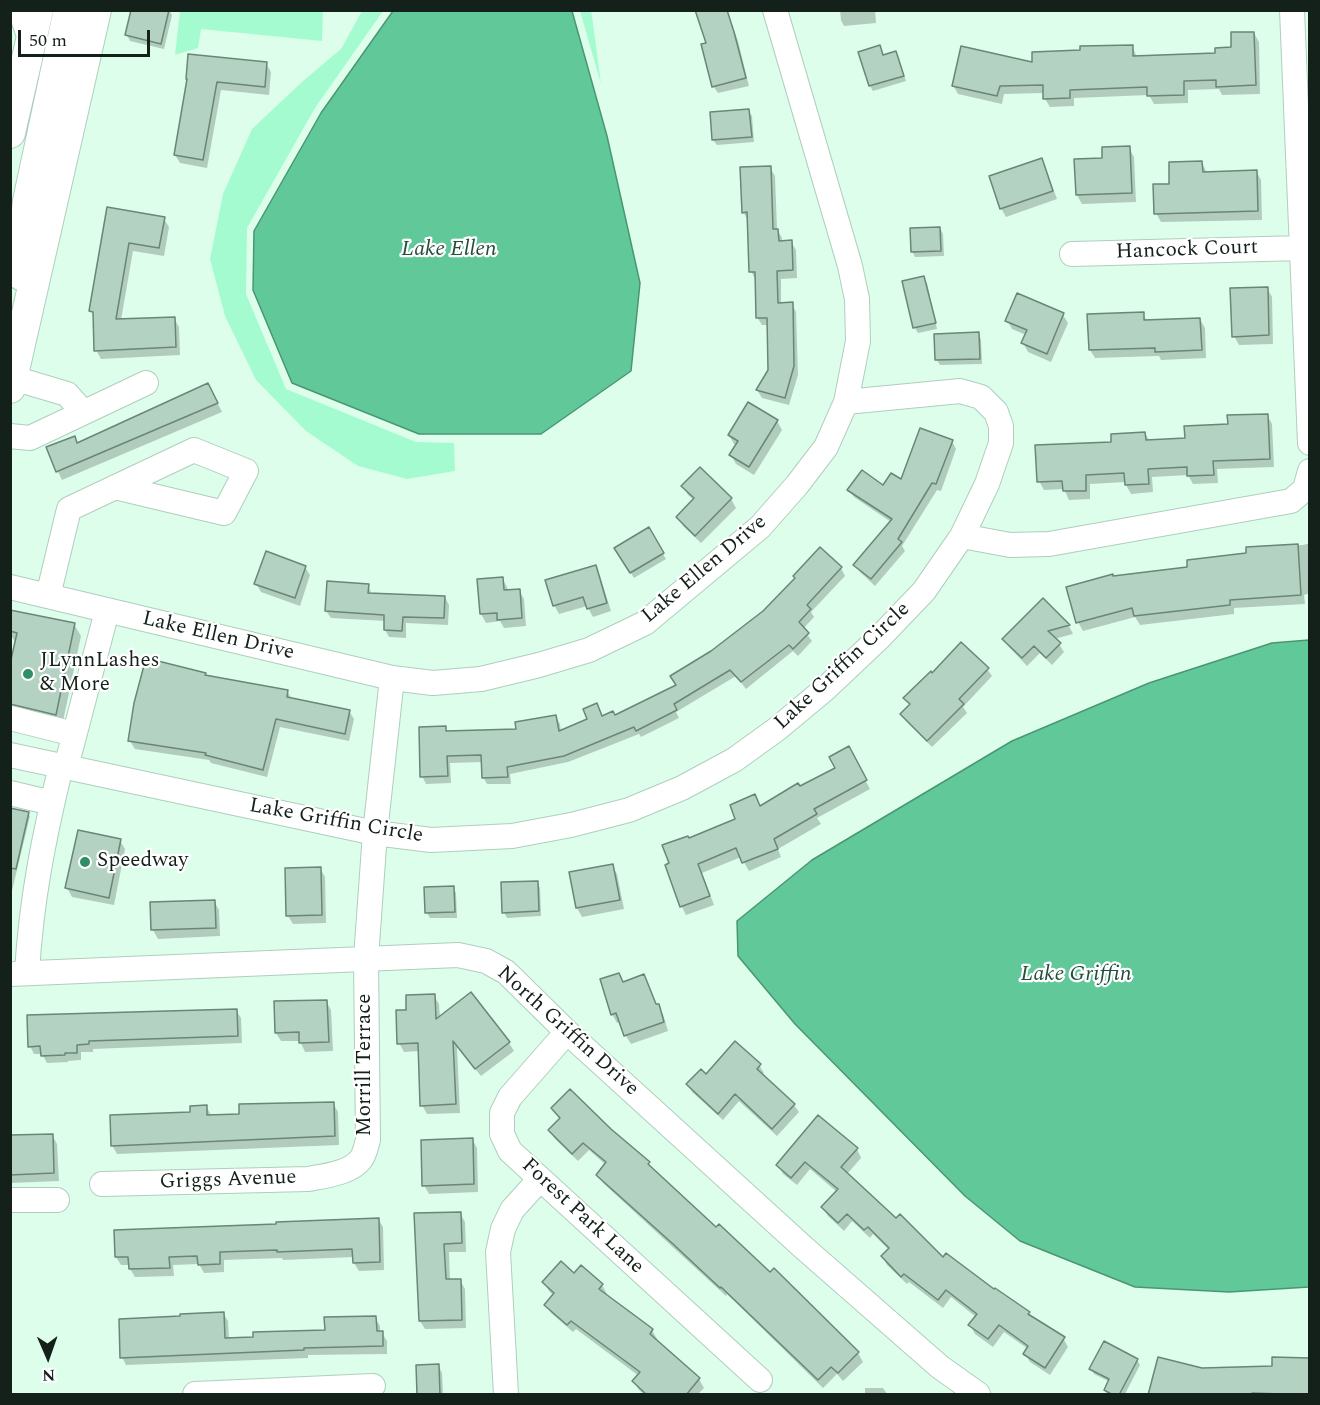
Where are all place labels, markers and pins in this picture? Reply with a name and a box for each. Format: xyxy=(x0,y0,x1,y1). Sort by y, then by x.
place label: JLynnLashes & More xyxy=(40,649,160,699)
marker: JLynnLashes & More xyxy=(21,667,35,681)
place label: Speedway xyxy=(97,849,188,875)
marker: Speedway xyxy=(78,855,92,869)

